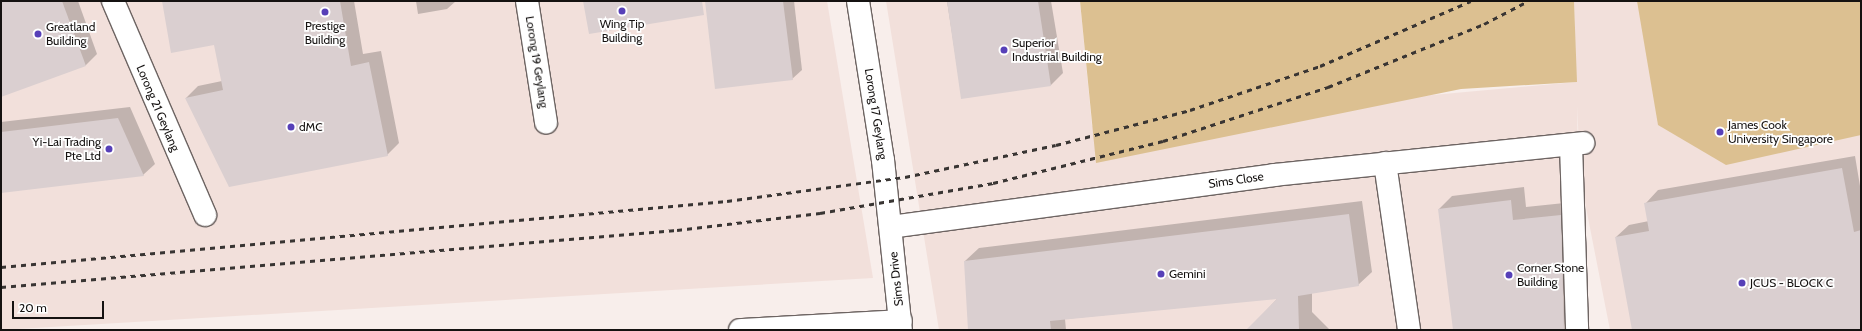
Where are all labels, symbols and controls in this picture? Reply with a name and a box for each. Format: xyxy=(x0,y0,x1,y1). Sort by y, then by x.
marker: Wing Tip Building xyxy=(617,6,627,16)
marker: Prestige Building xyxy=(320,7,330,17)
street label: Lorong 19 Geylang xyxy=(523,15,551,109)
place label: Wing Tip Building xyxy=(600,17,644,45)
place label: Prestige Building xyxy=(305,19,345,47)
place label: Greatland Building xyxy=(46,20,95,48)
marker: Greatland Building xyxy=(33,29,43,39)
place label: Superior Industrial Building xyxy=(1012,36,1102,64)
marker: Superior Industrial Building xyxy=(999,45,1009,55)
street label: Lorong 21 Geylang xyxy=(133,63,183,153)
street label: Lorong 17 Geylang xyxy=(862,67,890,161)
place label: James Cook University Singapore xyxy=(1728,118,1833,146)
place label: dMC xyxy=(299,120,323,134)
marker: dMC xyxy=(286,122,296,132)
marker: James Cook University Singapore xyxy=(1715,127,1725,137)
place label: Yi-Lai Trading Pte Ltd xyxy=(32,135,101,163)
marker: Yi-Lai Trading Pte Ltd xyxy=(104,144,114,154)
street label: Sims Close xyxy=(1207,169,1265,191)
street label: Sims Drive xyxy=(886,251,906,307)
place label: Corner Stone Building xyxy=(1517,261,1584,289)
place label: Gemini xyxy=(1169,267,1205,281)
marker: Gemini xyxy=(1156,269,1166,279)
marker: Corner Stone Building xyxy=(1504,270,1514,280)
place label: JCUS - BLOCK C xyxy=(1750,276,1833,290)
marker: JCUS - BLOCK C xyxy=(1737,278,1747,288)
scale bar xyxy=(14,293,106,319)
text: 20 m xyxy=(19,300,47,315)

